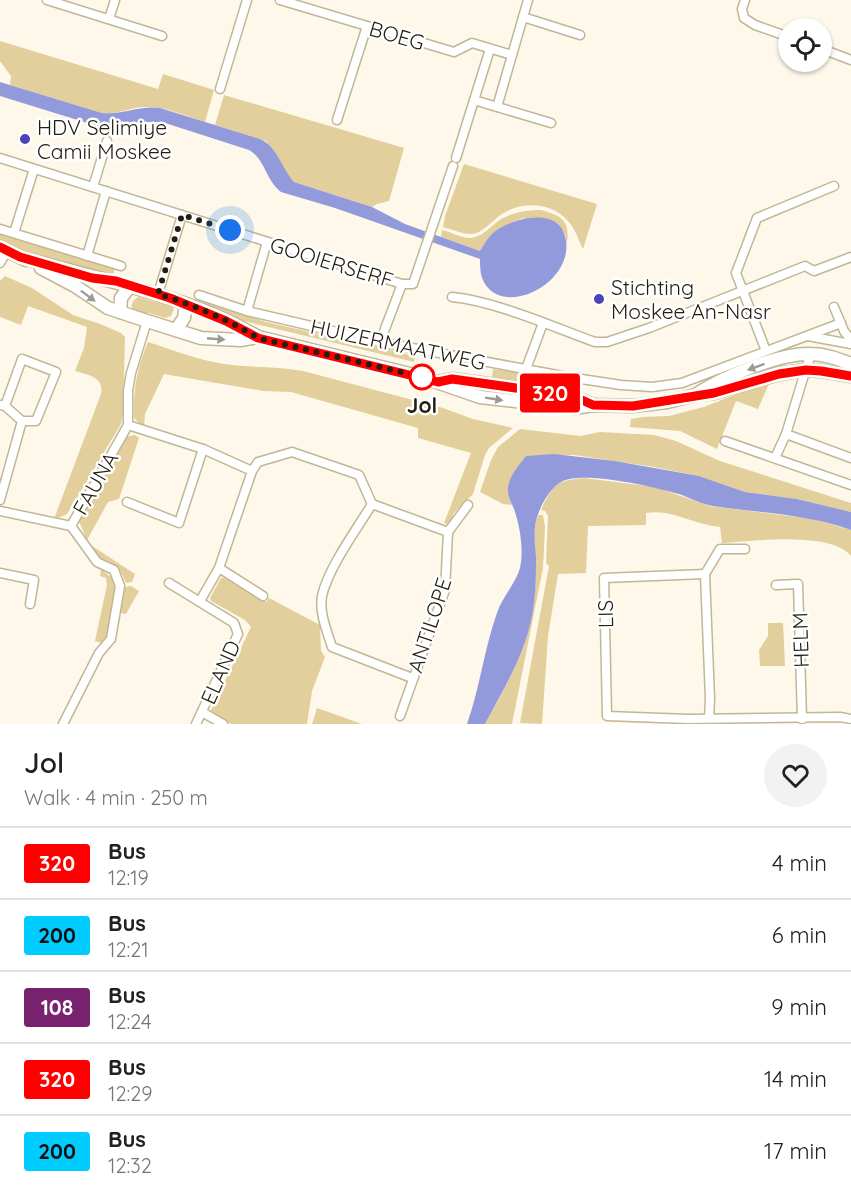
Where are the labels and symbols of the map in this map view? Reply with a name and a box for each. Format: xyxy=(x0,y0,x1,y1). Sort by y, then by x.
street label: BOEG xyxy=(366,15,428,55)
place label: HDV Selimiye Camii Moskee xyxy=(37,114,172,164)
marker: HDV Selimiye Camii Moskee xyxy=(18,132,32,146)
your location xyxy=(215,215,245,245)
street label: GOOIERSERF xyxy=(267,231,397,293)
place label: Stichting Moskee An-Nasr xyxy=(611,274,771,324)
one-way arrow xyxy=(80,289,95,301)
marker: Stichting Moskee An-Nasr xyxy=(592,292,606,306)
street label: HUIZERMAATWEG xyxy=(308,313,488,375)
one-way arrow xyxy=(207,334,226,344)
one-way arrow xyxy=(747,363,765,373)
marker: Jol xyxy=(409,364,435,390)
line badge: 320 xyxy=(516,374,584,412)
place label: Jol xyxy=(407,392,437,418)
one-way arrow xyxy=(484,394,503,403)
street label: FAUNA xyxy=(67,447,123,519)
street label: ANTILOPE xyxy=(401,574,457,676)
street label: LIS xyxy=(592,600,618,628)
street label: HELM xyxy=(786,612,814,668)
street label: ELAND xyxy=(194,636,246,708)

